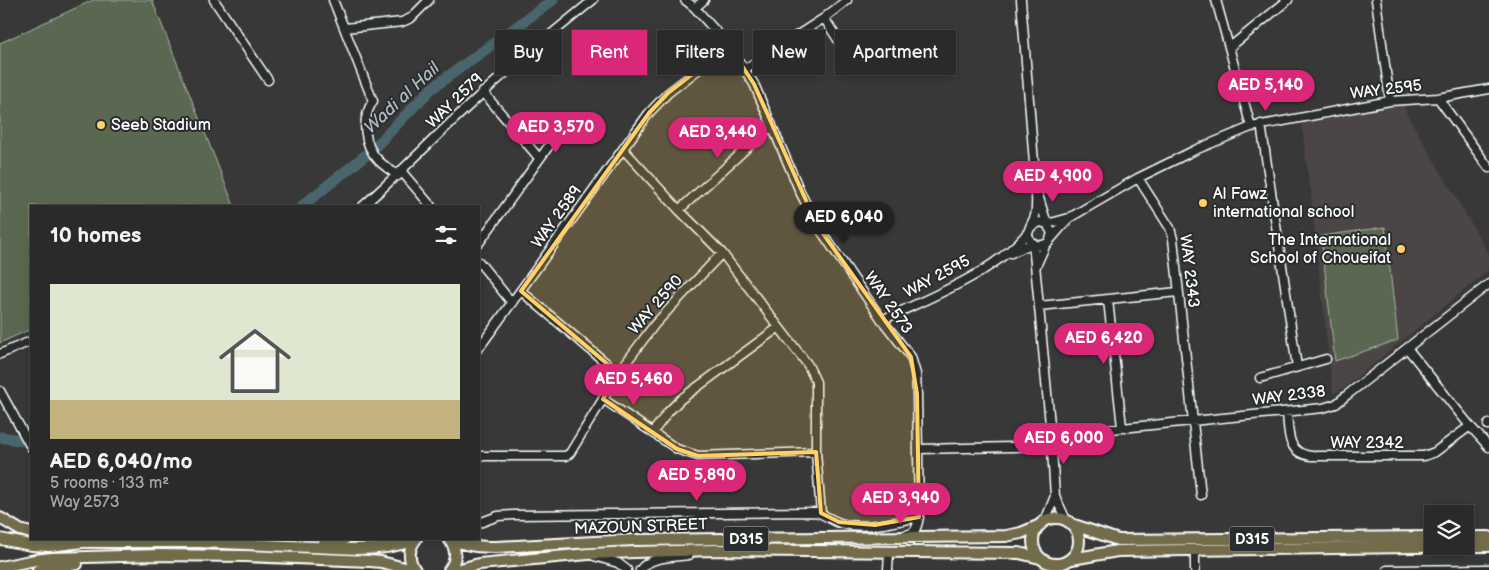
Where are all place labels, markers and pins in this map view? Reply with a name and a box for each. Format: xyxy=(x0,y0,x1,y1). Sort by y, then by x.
pin: AED 5,140 xyxy=(1209,70,1323,112)
pin: AED 3,570 xyxy=(499,112,613,154)
place label: Seeb Stadium xyxy=(111,116,211,135)
pin: AED 3,440 xyxy=(661,116,775,159)
marker: Seeb Stadium xyxy=(95,119,107,131)
pin: AED 4,900 xyxy=(996,160,1110,203)
place label: Al Fawz international school xyxy=(1213,185,1354,222)
marker: Al Fawz international school xyxy=(1197,197,1209,209)
pin: AED 6,040 xyxy=(787,202,901,244)
place label: The International School of Choueifat xyxy=(1250,231,1391,268)
marker: The International School of Choueifat xyxy=(1395,243,1407,255)
pin: AED 6,420 xyxy=(1047,322,1161,365)
pin: AED 5,460 xyxy=(577,364,691,406)
pin: AED 6,000 xyxy=(1007,422,1121,465)
pin: AED 5,890 xyxy=(640,460,754,502)
pin: AED 3,940 xyxy=(844,482,958,525)

